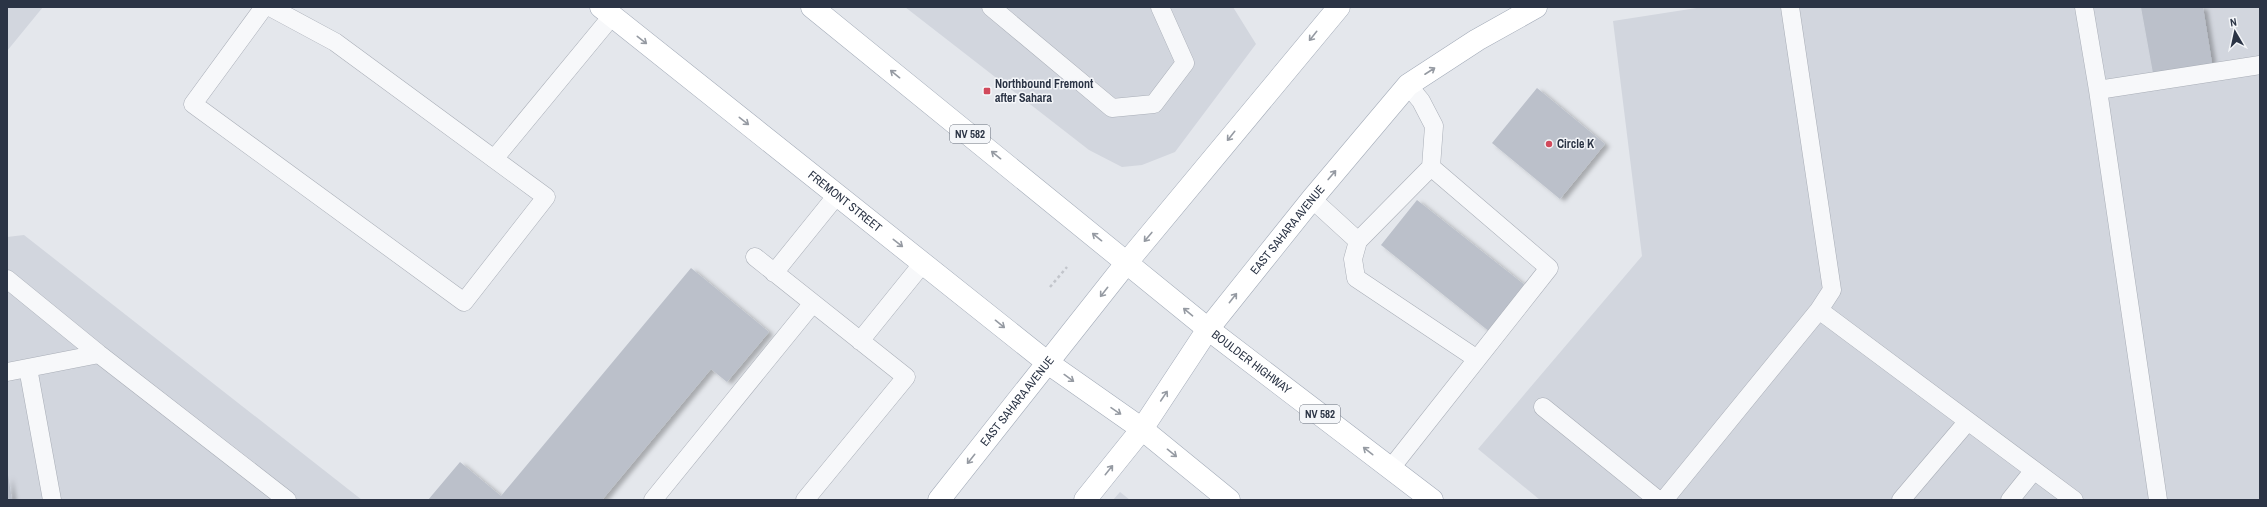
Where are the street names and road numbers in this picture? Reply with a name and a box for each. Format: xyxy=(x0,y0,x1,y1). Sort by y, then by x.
road number: NV 582 xyxy=(950,125,990,143)
street label: FREMONT STREET xyxy=(805,167,885,236)
street label: EAST SAHARA AVENUE xyxy=(1247,182,1328,278)
street label: BOULDER HIGHWAY xyxy=(1208,327,1295,398)
street label: EAST SAHARA AVENUE xyxy=(977,353,1058,449)
road number: NV 582 xyxy=(1300,405,1340,423)

